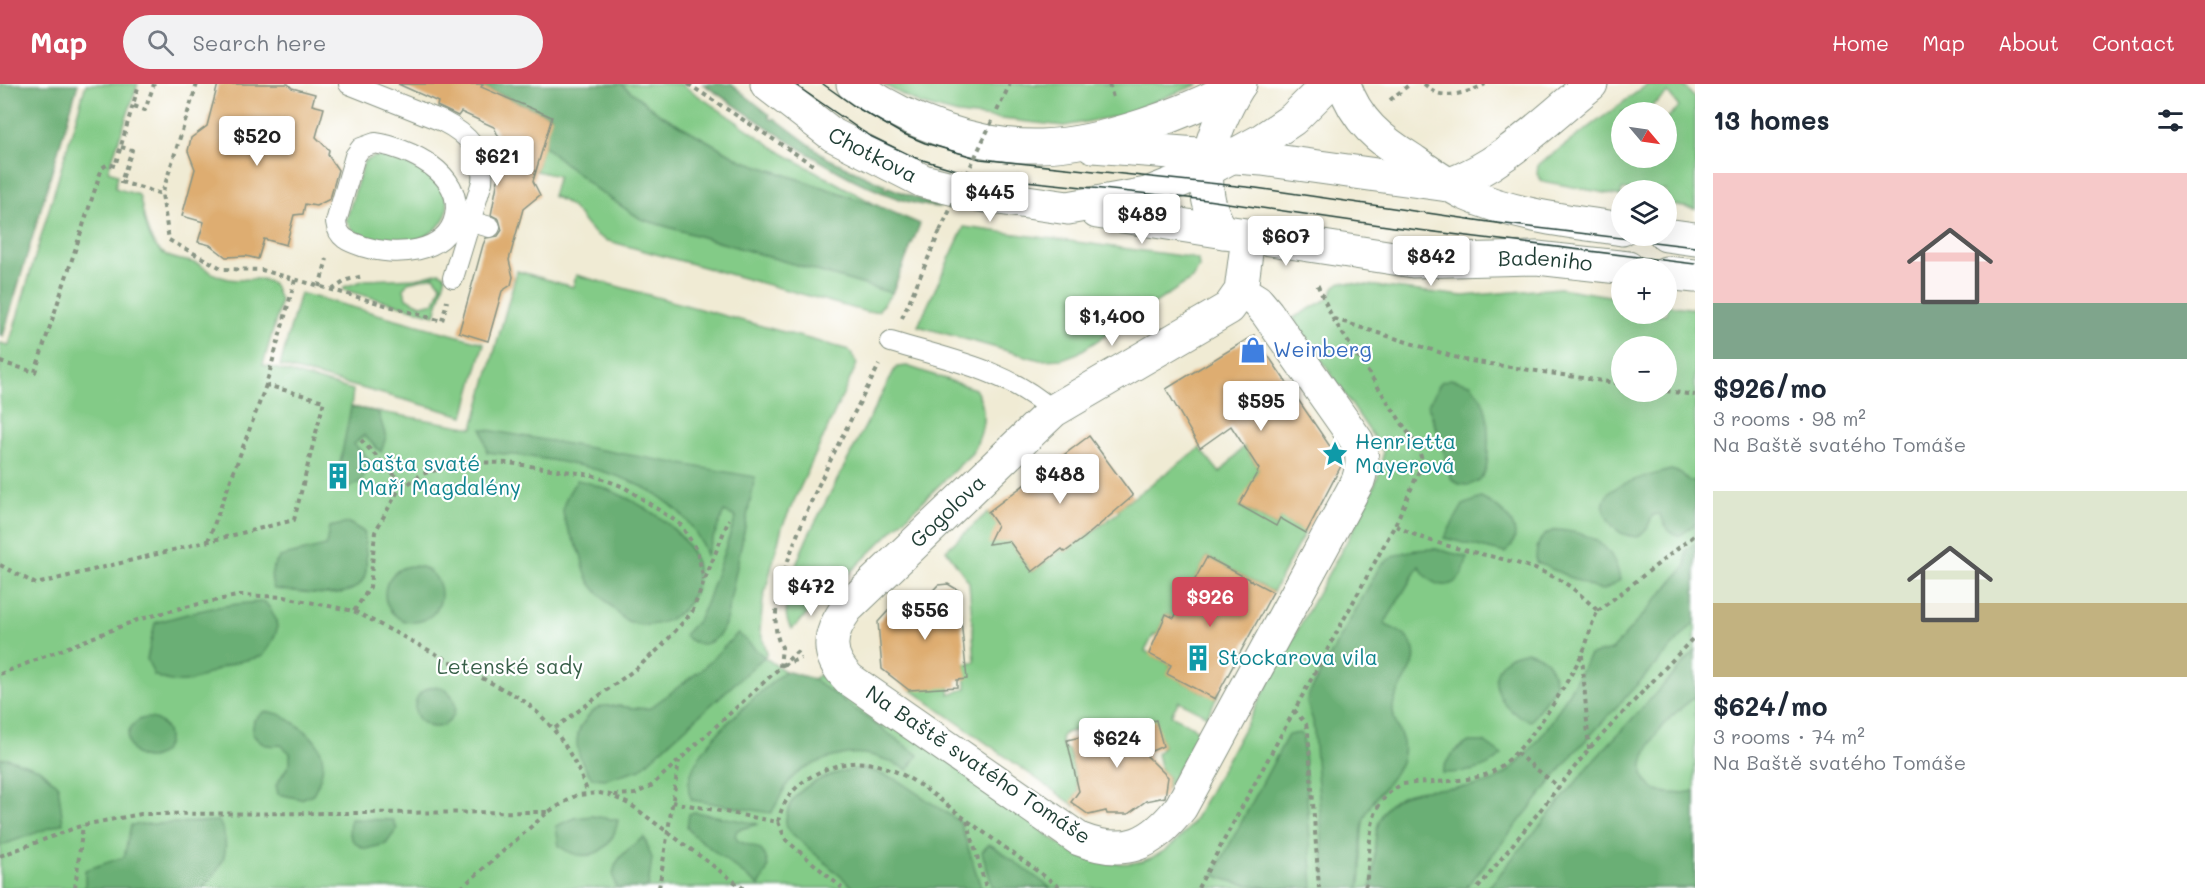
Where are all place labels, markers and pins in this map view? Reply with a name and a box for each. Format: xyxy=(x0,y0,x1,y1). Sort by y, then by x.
pin: $520 xyxy=(221,116,293,167)
pin: $621 xyxy=(461,136,533,187)
pin: $445 xyxy=(954,172,1026,223)
pin: $489 xyxy=(1106,194,1178,245)
pin: $607 xyxy=(1250,216,1322,267)
pin: $842 xyxy=(1395,236,1467,287)
pin: $1,400 xyxy=(1063,296,1161,347)
shop icon: Weinberg xyxy=(1238,335,1268,365)
place label: Weinberg xyxy=(1273,335,1372,362)
pin: $595 xyxy=(1225,381,1297,432)
place label: Henrietta Mayerová xyxy=(1355,427,1456,478)
place icon: Henrietta Mayerová xyxy=(1320,439,1350,469)
place label: bašta svaté Maří Magdalény xyxy=(358,449,521,500)
pin: $488 xyxy=(1024,454,1096,505)
building icon: bašta svaté Maří Magdalény xyxy=(323,461,353,491)
pin: $472 xyxy=(775,566,847,617)
pin: $926 xyxy=(1174,577,1246,628)
pin: $556 xyxy=(889,590,961,641)
building icon: Stockarova vila xyxy=(1183,643,1213,673)
place label: Stockarova vila xyxy=(1218,643,1378,670)
pin: $624 xyxy=(1081,718,1153,769)

